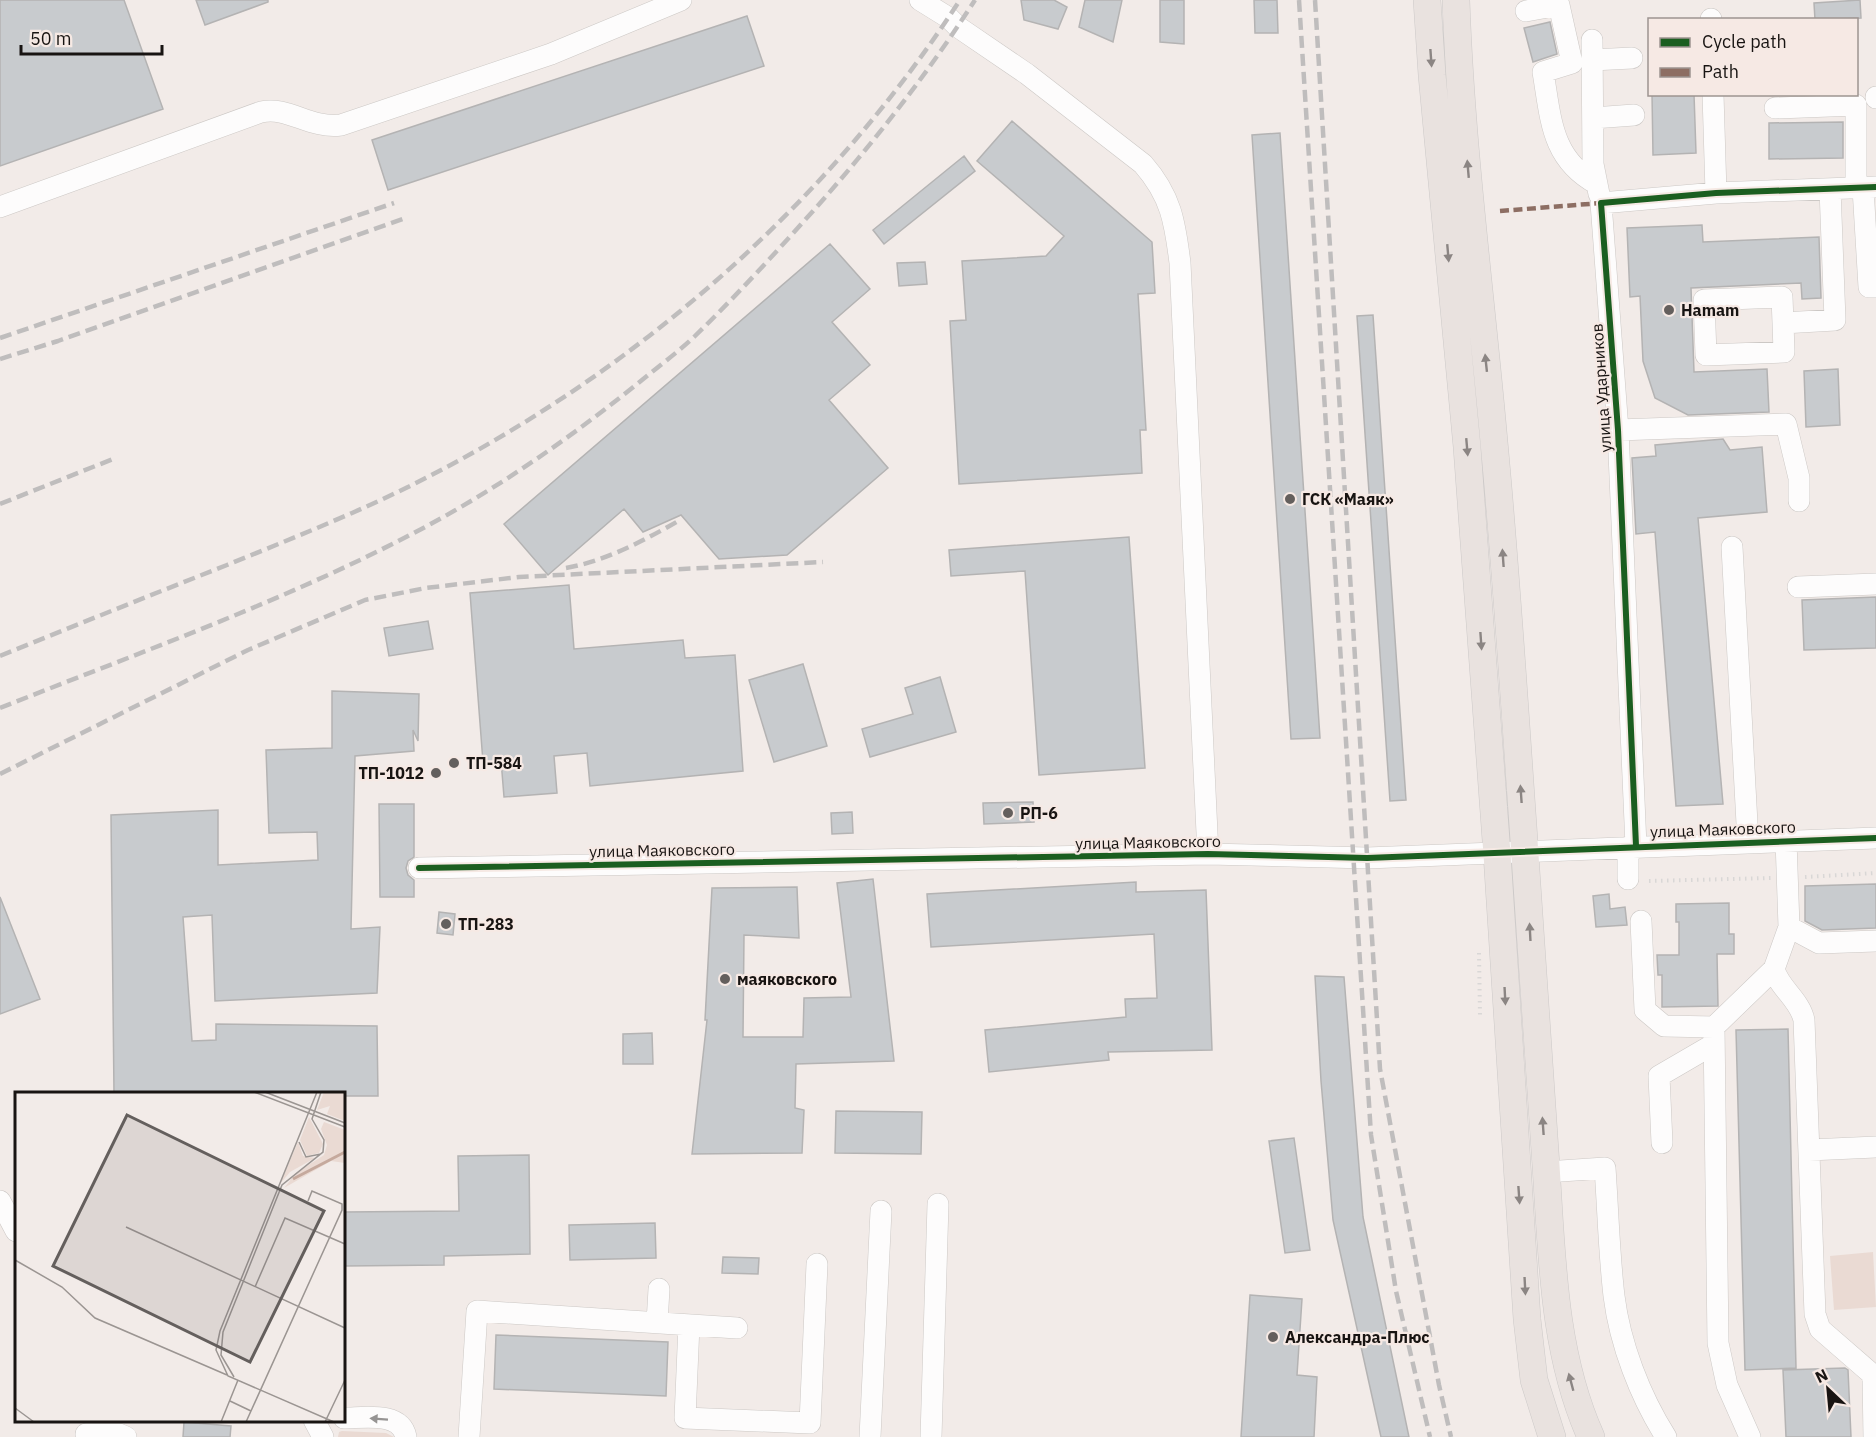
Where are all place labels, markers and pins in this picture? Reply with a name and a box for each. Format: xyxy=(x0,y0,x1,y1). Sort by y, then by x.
place label: Hamam xyxy=(1681,300,1739,320)
marker: Hamam xyxy=(1662,303,1676,317)
place label: ГСК «Маяк» xyxy=(1302,489,1394,509)
marker: ГСК «Маяк» xyxy=(1283,492,1297,506)
place label: ТП-584 xyxy=(466,753,522,773)
marker: ТП-584 xyxy=(447,756,461,770)
place label: ТП-1012 xyxy=(358,763,424,783)
marker: ТП-1012 xyxy=(429,766,443,780)
place label: РП-6 xyxy=(1020,803,1058,823)
marker: РП-6 xyxy=(1001,806,1015,820)
place label: ТП-283 xyxy=(458,914,514,934)
marker: ТП-283 xyxy=(439,917,453,931)
place label: маяковского xyxy=(737,969,837,989)
marker: маяковского xyxy=(718,972,732,986)
place label: Александра-Плюс xyxy=(1285,1327,1430,1347)
marker: Александра-Плюс xyxy=(1266,1330,1280,1344)

